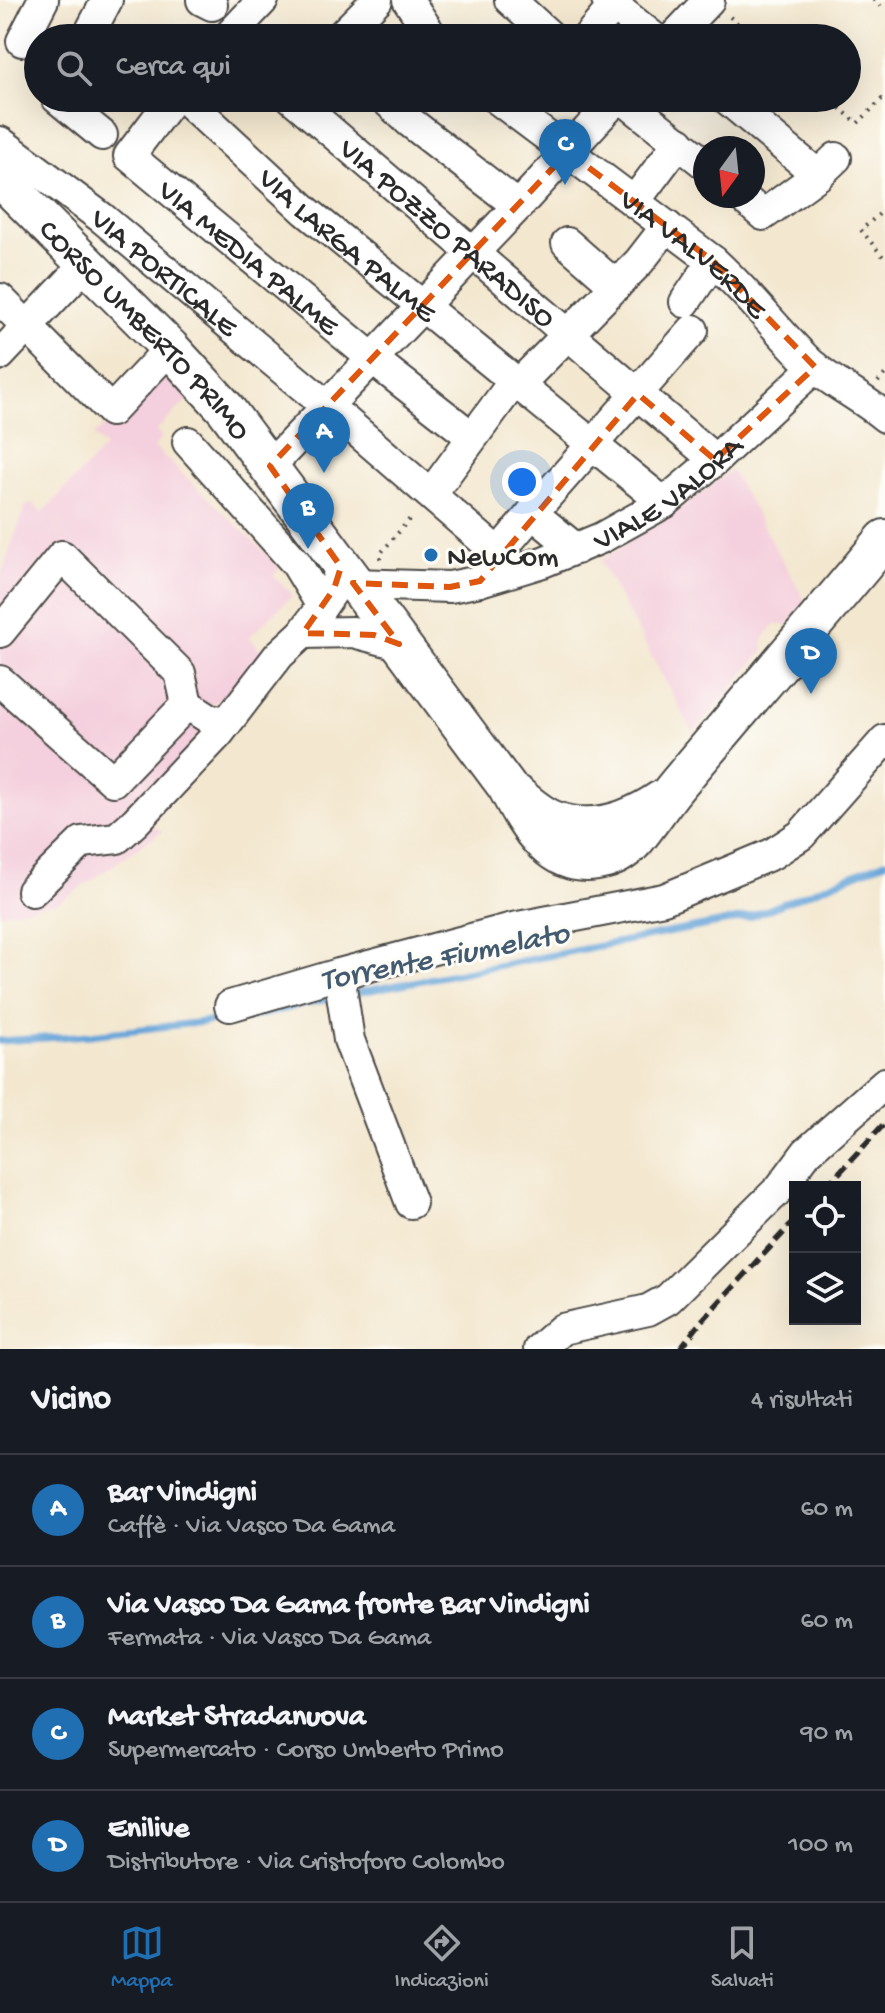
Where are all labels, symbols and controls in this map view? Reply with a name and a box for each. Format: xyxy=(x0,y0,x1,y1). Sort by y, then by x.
search box xyxy=(24,24,861,112)
icon: search xyxy=(52,46,96,90)
text: Cerca qui xyxy=(116,51,231,86)
pin: C xyxy=(539,119,591,185)
street label: VIA POZZO PARADISO xyxy=(329,132,561,338)
north arrow xyxy=(693,136,765,208)
street label: VIA LARGA PALME xyxy=(248,162,443,333)
street label: VIA MEDIA PALME xyxy=(149,174,346,346)
street label: VIA VALVERDE xyxy=(610,183,774,329)
street label: VIA PORTICALE xyxy=(81,202,244,347)
street label: CORSO UMBERTO PRIMO xyxy=(30,214,256,449)
pin: A xyxy=(298,407,350,473)
street label: VIALE VALORA xyxy=(588,429,753,561)
your location xyxy=(502,462,542,502)
pin: B xyxy=(282,483,334,549)
place label: NewCom xyxy=(447,542,558,577)
marker: NewCom xyxy=(422,546,440,564)
pin: D xyxy=(785,628,837,694)
water label: Torrente Fiumelato xyxy=(317,916,574,1002)
map controls xyxy=(789,1181,861,1325)
button: locate xyxy=(789,1181,861,1253)
button: layers xyxy=(789,1253,861,1325)
text: Vicino xyxy=(32,1381,111,1421)
text: 4 risultati xyxy=(751,1386,853,1417)
text: Bar Vindigni xyxy=(108,1477,257,1512)
text: A xyxy=(50,1495,66,1526)
text: 60 m xyxy=(800,1495,853,1526)
text: Caffè · Via Vasco Da Gama xyxy=(108,1512,395,1543)
text: Via Vasco Da Gama fronte Bar Vindigni xyxy=(108,1589,590,1624)
text: B xyxy=(51,1607,65,1638)
text: 60 m xyxy=(800,1607,853,1638)
text: Fermata · Via Vasco Da Gama xyxy=(108,1624,431,1655)
text: Market Stradanuova xyxy=(108,1701,366,1736)
text: C xyxy=(51,1719,65,1750)
text: 90 m xyxy=(801,1719,853,1750)
text: Supermercato · Corso Umberto Primo xyxy=(108,1736,504,1767)
text: Enilive xyxy=(108,1813,189,1848)
text: D xyxy=(50,1831,66,1862)
text: 100 m xyxy=(788,1831,853,1862)
text: Distributore · Via Cristoforo Colombo xyxy=(108,1848,505,1879)
tab: Mappa xyxy=(111,1921,172,1995)
tab: Indicazioni xyxy=(395,1921,489,1995)
tab: Salvati xyxy=(711,1921,774,1995)

